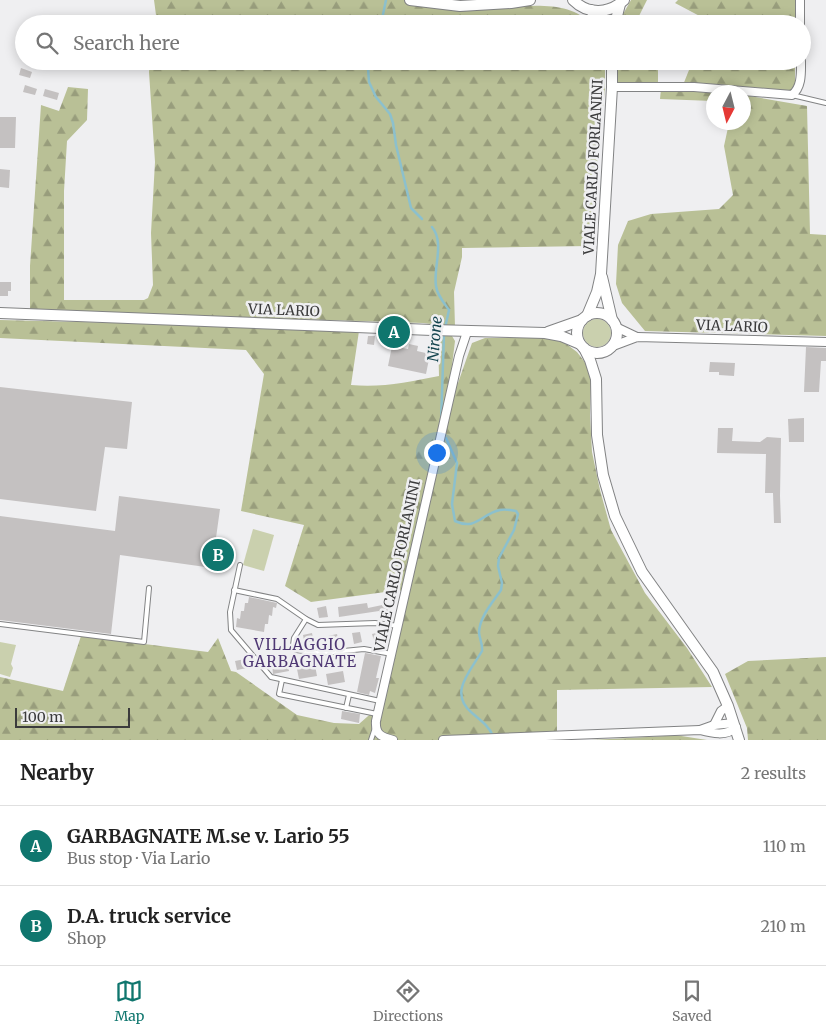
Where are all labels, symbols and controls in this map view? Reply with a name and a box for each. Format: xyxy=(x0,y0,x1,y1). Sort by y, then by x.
search box xyxy=(15,15,811,70)
icon: search xyxy=(33,29,61,57)
text: Search here xyxy=(73,31,180,55)
street label: VIALE CARLO FORLANINI xyxy=(579,79,607,256)
north arrow xyxy=(706,85,751,130)
street label: VIA LARIO xyxy=(247,300,320,320)
pin: A xyxy=(378,313,410,351)
water label: Nirone xyxy=(423,315,446,363)
street label: VIA LARIO xyxy=(695,316,768,336)
your location xyxy=(424,440,450,466)
street label: VIALE CARLO FORLANINI xyxy=(370,478,424,655)
pin: B xyxy=(202,536,234,574)
district label: VILLAGGIO GARBAGNATE xyxy=(243,635,357,671)
scale bar xyxy=(15,705,130,728)
text: 100 m xyxy=(22,708,63,726)
text: Nearby xyxy=(20,759,94,786)
text: 2 results xyxy=(741,763,806,783)
text: GARBAGNATE M.se v. Lario 55 xyxy=(67,824,350,848)
text: A xyxy=(30,836,42,856)
text: 110 m xyxy=(763,836,806,856)
text: Bus stop · Via Lario xyxy=(67,848,210,868)
text: D.A. truck service xyxy=(67,904,231,928)
text: B xyxy=(30,916,42,936)
text: 210 m xyxy=(761,916,806,936)
text: Shop xyxy=(67,928,106,948)
tab: Map xyxy=(114,977,144,1025)
tab: Directions xyxy=(373,977,443,1025)
tab: Saved xyxy=(672,977,712,1025)

